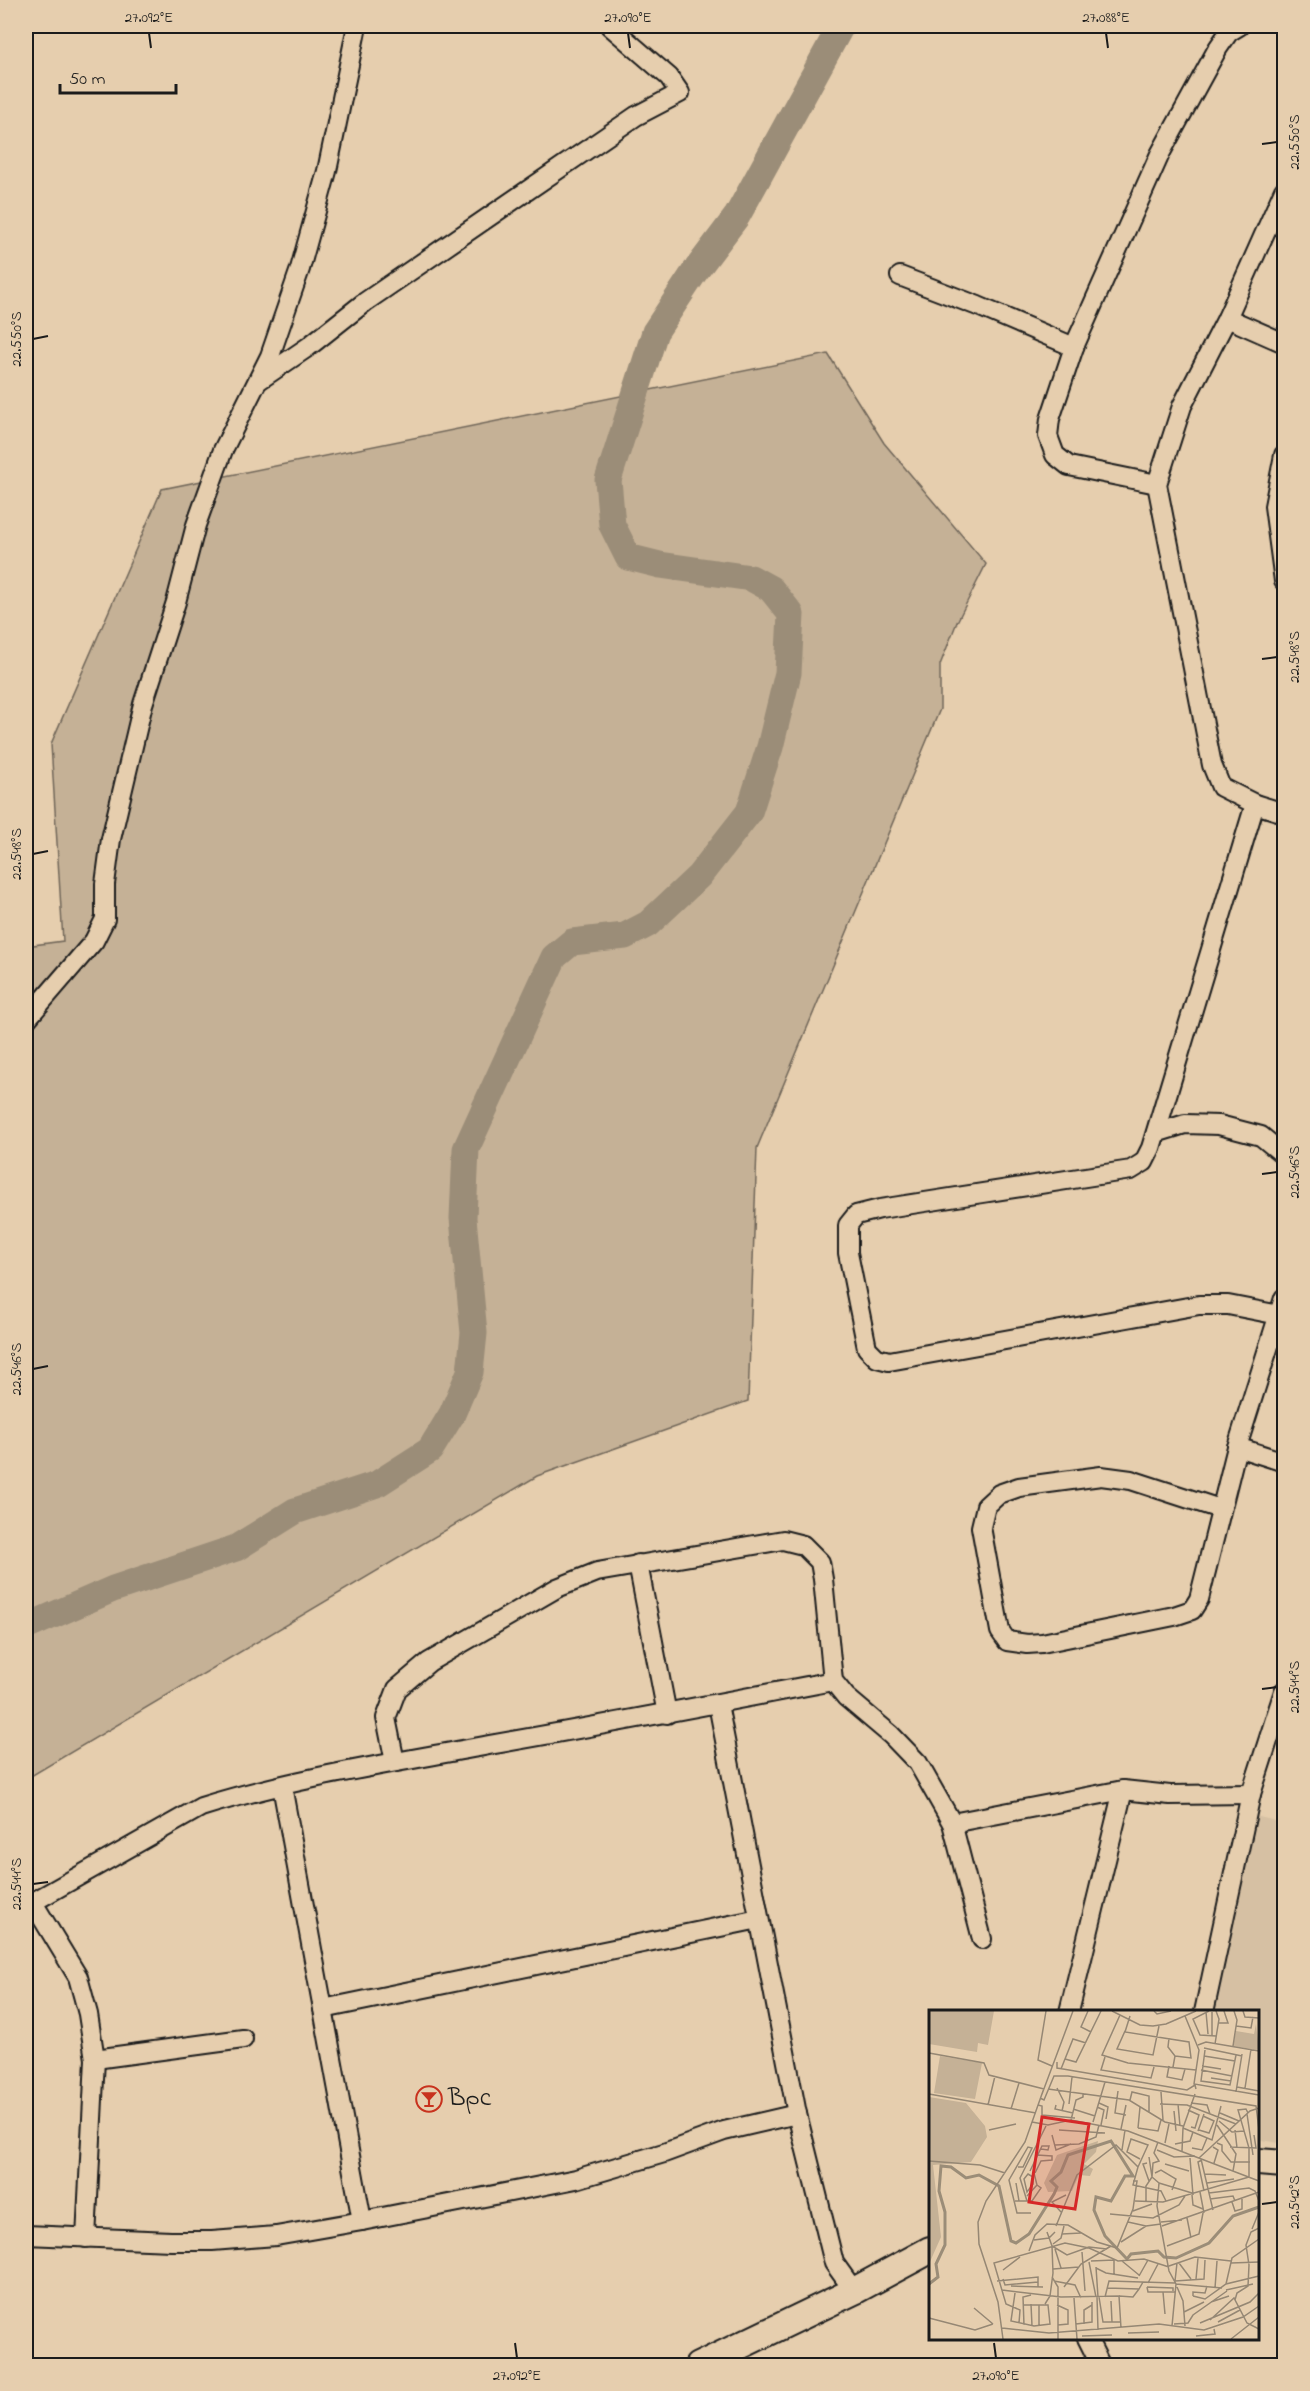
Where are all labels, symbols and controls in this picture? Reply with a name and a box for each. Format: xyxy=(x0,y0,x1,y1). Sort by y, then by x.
text: 27.092°E xyxy=(125,7,173,29)
text: 27.090°E xyxy=(604,7,652,29)
text: 27.088°E xyxy=(1082,7,1130,29)
scale bar xyxy=(60,57,176,95)
text: 50 m xyxy=(69,67,106,93)
text: 22.550°S xyxy=(1284,114,1306,170)
text: 22.550°S xyxy=(6,311,28,367)
text: 22.548°S xyxy=(1284,631,1306,683)
text: 22.548°S xyxy=(6,828,28,880)
text: 22.546°S xyxy=(1284,1145,1306,1198)
text: 22.546°S xyxy=(6,1342,28,1395)
text: 22.544°S xyxy=(1284,1660,1306,1713)
text: 22.544°S xyxy=(6,1857,28,1910)
inset map xyxy=(929,2010,1259,2340)
place label: Bpc xyxy=(447,2080,492,2118)
bar icon: Bpc xyxy=(414,2084,444,2114)
text: 22.542°S xyxy=(1284,2175,1306,2229)
text: 27.092°E xyxy=(493,2365,541,2387)
text: 27.090°E xyxy=(972,2365,1020,2387)

